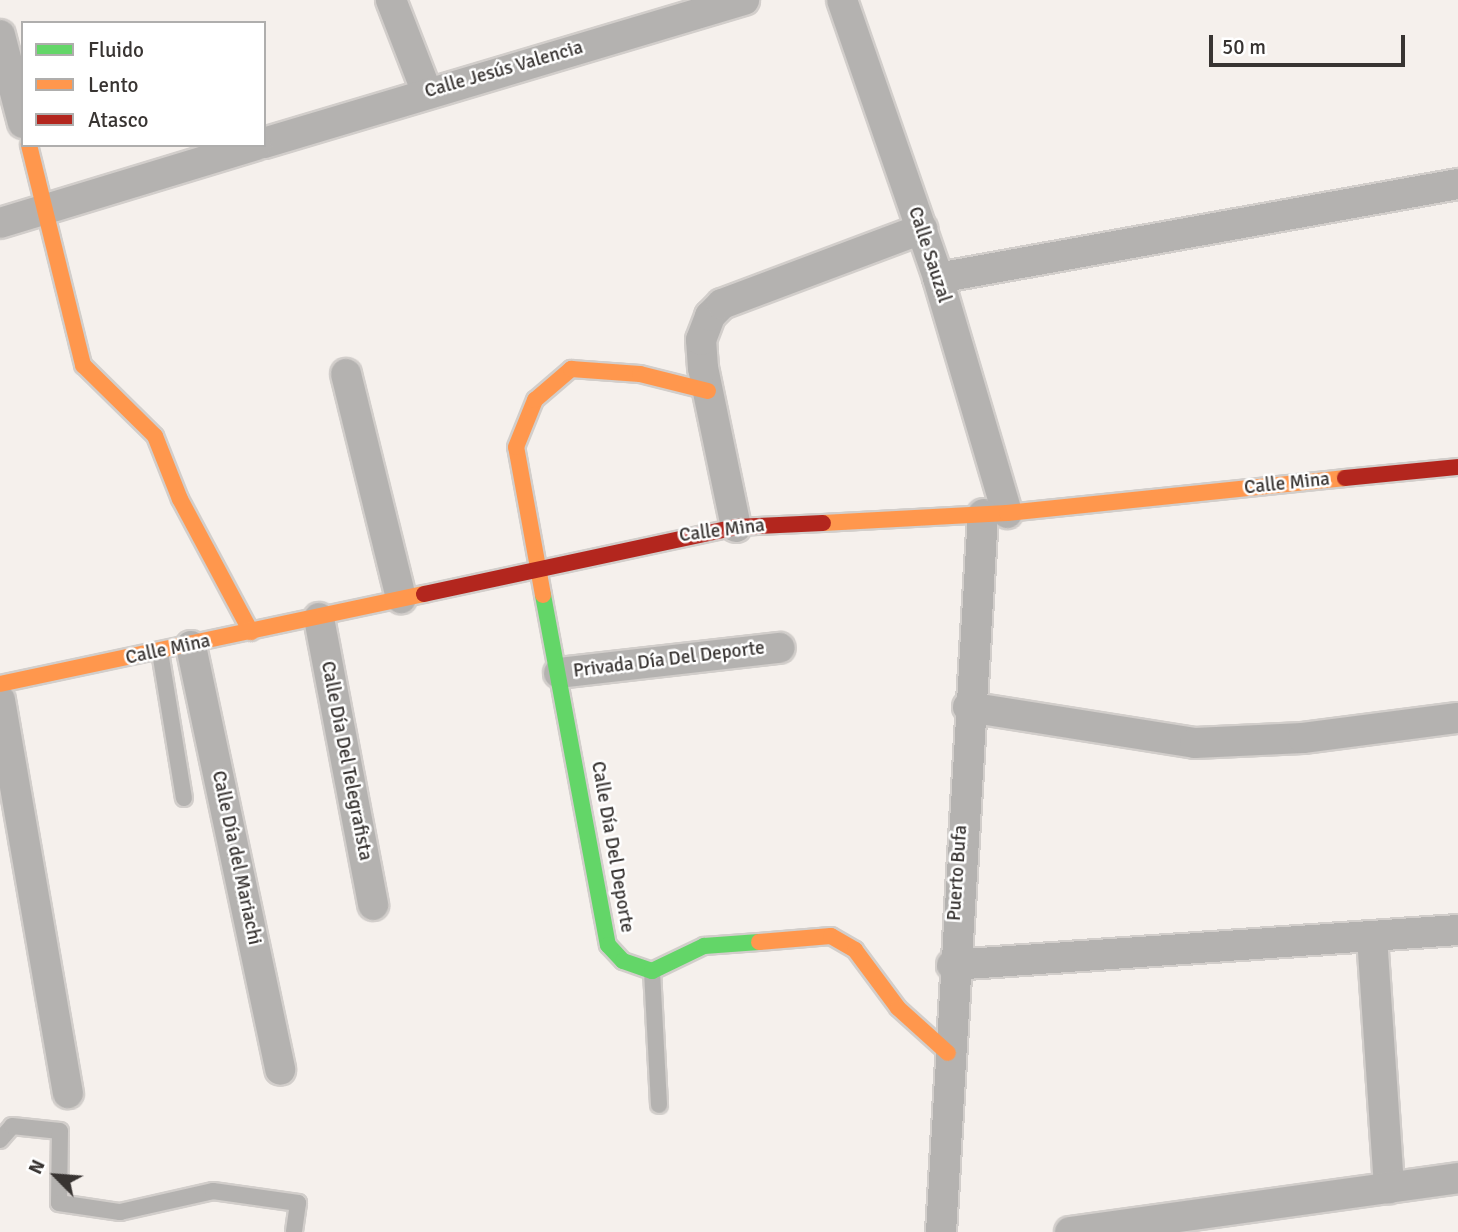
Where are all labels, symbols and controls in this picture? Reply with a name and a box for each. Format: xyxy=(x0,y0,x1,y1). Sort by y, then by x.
legend xyxy=(21,21,266,147)
scale bar xyxy=(1213,21,1409,65)
text: 50 m xyxy=(1222,34,1266,60)
street label: Calle Jesús Valencia xyxy=(422,36,586,104)
text: Fluido xyxy=(88,37,144,63)
text: Lento xyxy=(88,72,138,98)
text: Atasco xyxy=(88,107,148,133)
street label: Calle Sauzal xyxy=(903,204,955,306)
street label: Calle Mina xyxy=(1243,468,1331,500)
street label: Calle Mina xyxy=(678,514,766,548)
street label: Calle Mina xyxy=(124,630,212,670)
street label: Privada Día Del Deporte xyxy=(572,637,766,683)
street label: Calle Día Del Telegrafista xyxy=(315,659,377,863)
street label: Calle Día Del Deporte xyxy=(586,760,638,934)
street label: Calle Día del Mariachi xyxy=(206,769,266,947)
street label: Puerto Bufa xyxy=(943,824,973,922)
north arrow xyxy=(21,1141,91,1211)
text: N xyxy=(23,1156,51,1178)

